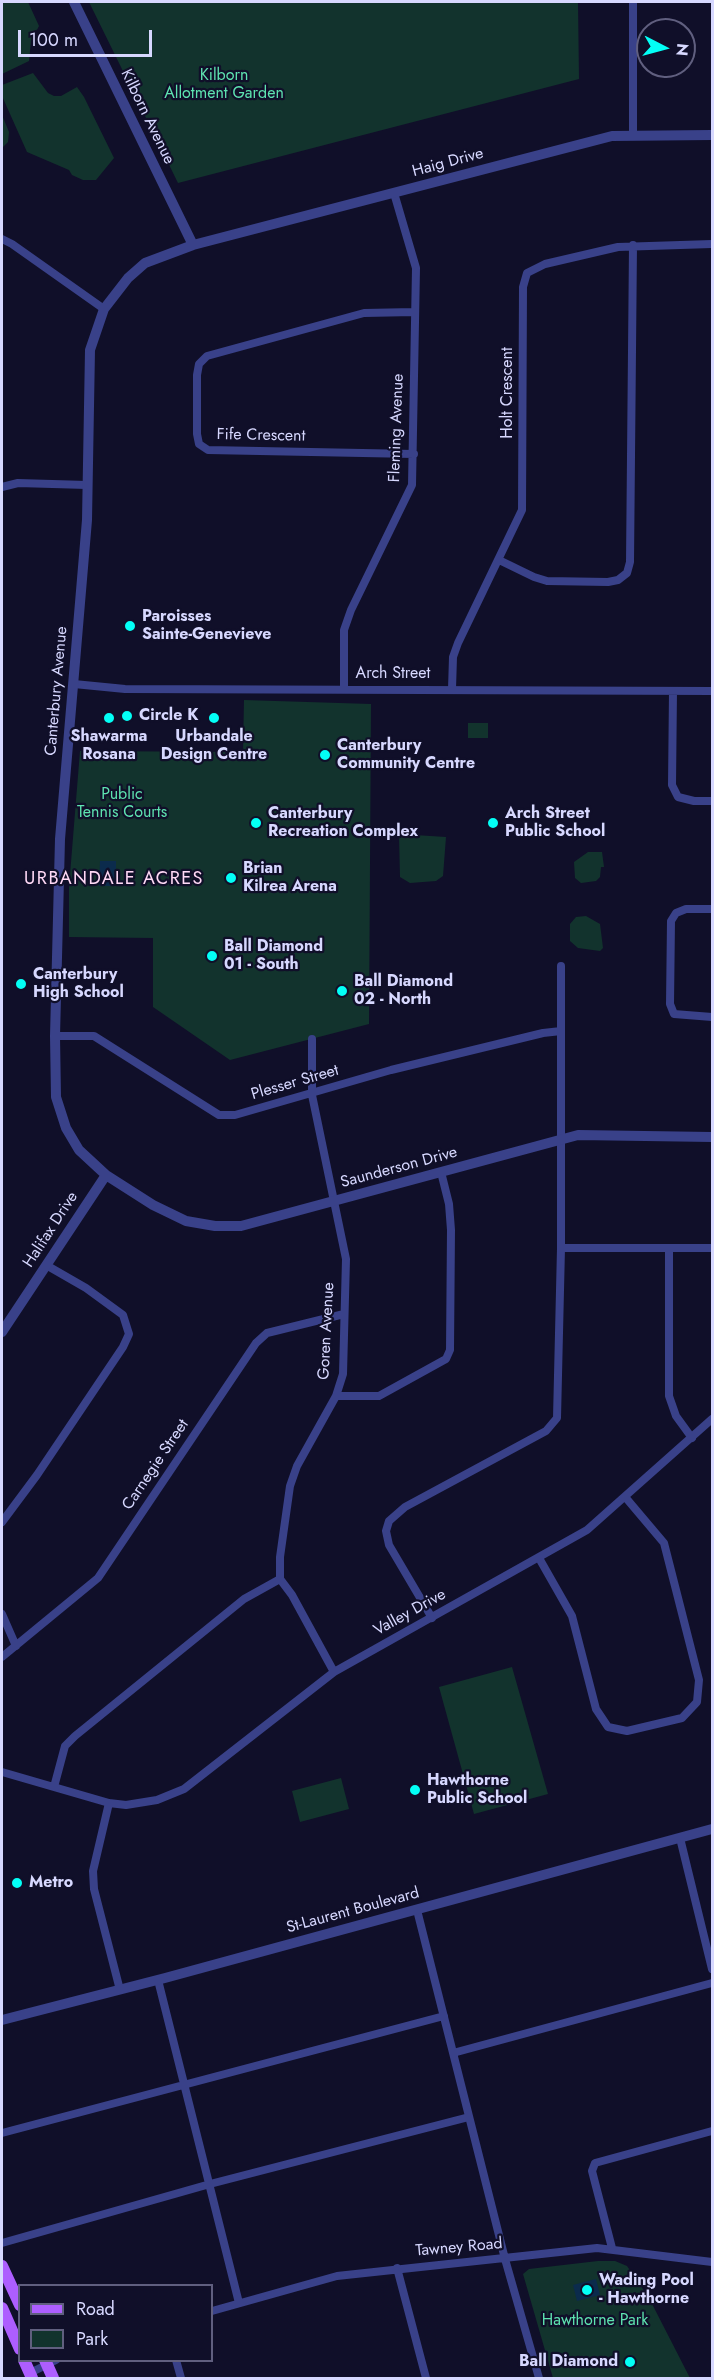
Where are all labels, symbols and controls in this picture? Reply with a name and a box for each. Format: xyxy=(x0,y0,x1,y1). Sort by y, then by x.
scale bar xyxy=(21,18,154,56)
north arrow xyxy=(636,18,696,78)
text: 100 m xyxy=(29,27,78,53)
text: N xyxy=(670,42,695,57)
street label: Kilborn Avenue xyxy=(116,66,178,168)
park label: Kilborn Allotment Garden xyxy=(164,66,284,104)
street label: Haig Drive xyxy=(410,144,486,182)
street label: Holt Crescent xyxy=(498,347,518,439)
street label: Fleming Avenue xyxy=(386,373,408,483)
street label: Fife Crescent xyxy=(216,426,306,446)
place label: Paroisses Sainte-Genevieve xyxy=(142,607,272,645)
marker: Paroisses Sainte-Genevieve xyxy=(123,619,137,633)
street label: Canterbury Avenue xyxy=(42,626,72,756)
street label: Arch Street xyxy=(356,664,430,684)
place label: Circle K xyxy=(139,706,198,726)
marker: Circle K xyxy=(120,709,134,723)
marker: Shawarma Rosana xyxy=(102,711,116,725)
marker: Urbandale Design Centre xyxy=(207,711,221,725)
place label: Shawarma Rosana xyxy=(71,727,147,765)
place label: Urbandale Design Centre xyxy=(161,727,267,765)
place label: Canterbury Community Centre xyxy=(337,736,475,774)
marker: Canterbury Community Centre xyxy=(318,748,332,762)
park label: Public Tennis Courts xyxy=(77,785,167,823)
place label: Canterbury Recreation Complex xyxy=(268,804,418,842)
place label: Arch Street Public School xyxy=(505,804,605,842)
marker: Canterbury Recreation Complex xyxy=(249,816,263,830)
marker: Arch Street Public School xyxy=(486,816,500,830)
place label: Brian Kilrea Arena xyxy=(243,859,337,897)
district label: URBANDALE ACRES xyxy=(24,869,204,891)
marker: Brian Kilrea Arena xyxy=(224,871,238,885)
place label: Ball Diamond 01 - South xyxy=(224,937,323,975)
marker: Ball Diamond 01 - South xyxy=(205,949,219,963)
place label: Canterbury High School xyxy=(33,965,124,1003)
place label: Ball Diamond 02 - North xyxy=(354,972,453,1010)
marker: Canterbury High School xyxy=(14,977,28,991)
marker: Ball Diamond 02 - North xyxy=(335,984,349,998)
street label: Plesser Street xyxy=(249,1061,341,1105)
street label: Saunderson Drive xyxy=(339,1143,459,1193)
street label: Halifax Drive xyxy=(19,1189,83,1271)
street label: Goren Avenue xyxy=(315,1282,339,1380)
street label: Carnegie Street xyxy=(119,1416,193,1514)
street label: Valley Drive xyxy=(371,1585,449,1641)
place label: Hawthorne Public School xyxy=(427,1771,527,1809)
marker: Hawthorne Public School xyxy=(408,1783,422,1797)
place label: Metro xyxy=(29,1873,73,1893)
marker: Metro xyxy=(10,1876,24,1890)
street label: St-Laurent Boulevard xyxy=(284,1884,422,1938)
street label: Tawney Road xyxy=(415,2235,503,2261)
place label: Wading Pool - Hawthorne xyxy=(599,2271,694,2309)
marker: Wading Pool - Hawthorne xyxy=(580,2283,594,2297)
legend xyxy=(18,2284,213,2362)
text: Road xyxy=(76,2296,115,2322)
park label: Hawthorne Park xyxy=(542,2311,648,2331)
text: Park xyxy=(76,2326,108,2352)
place label: Ball Diamond xyxy=(519,2352,618,2372)
marker: Ball Diamond xyxy=(623,2355,637,2369)

